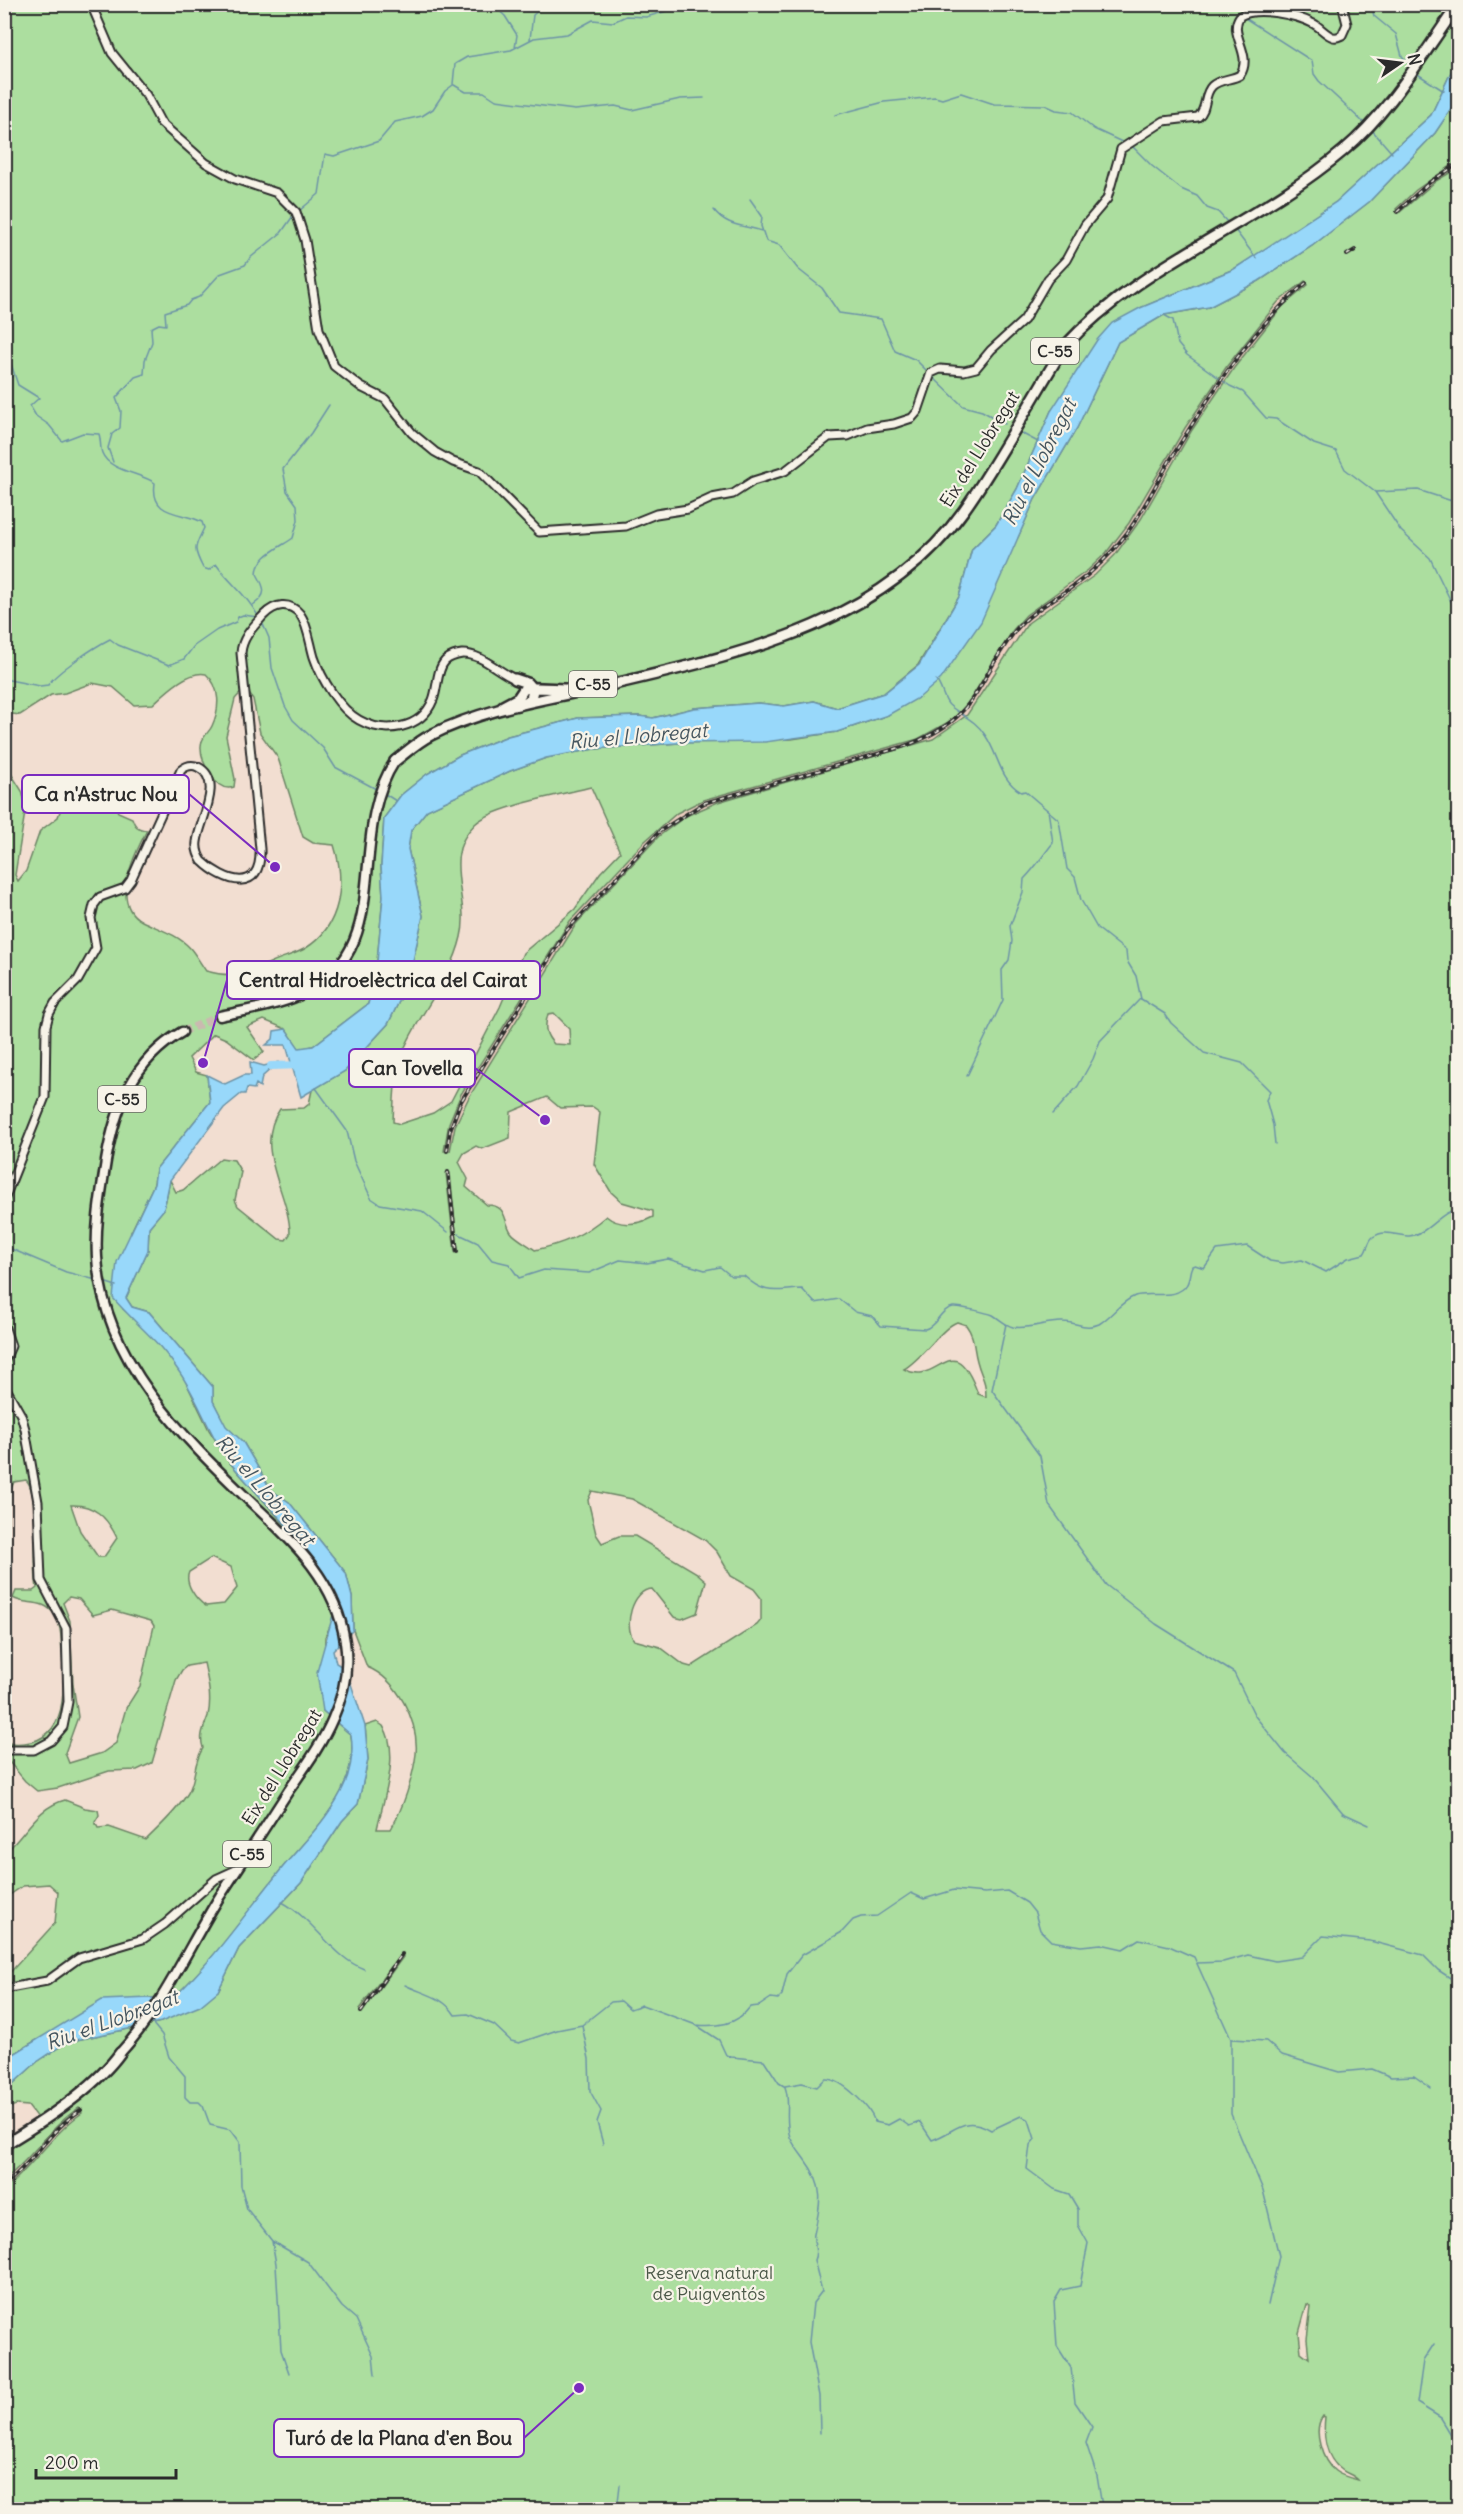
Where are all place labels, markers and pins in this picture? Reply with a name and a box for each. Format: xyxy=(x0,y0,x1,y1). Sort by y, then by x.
callout: Ca n'Astruc Nou xyxy=(22,775,189,813)
callout: Central Hidroelèctrica del Cairat xyxy=(227,961,540,999)
callout: Can Tovella xyxy=(349,1049,475,1087)
callout: Turó de la Plana d'en Bou xyxy=(274,2419,524,2457)

